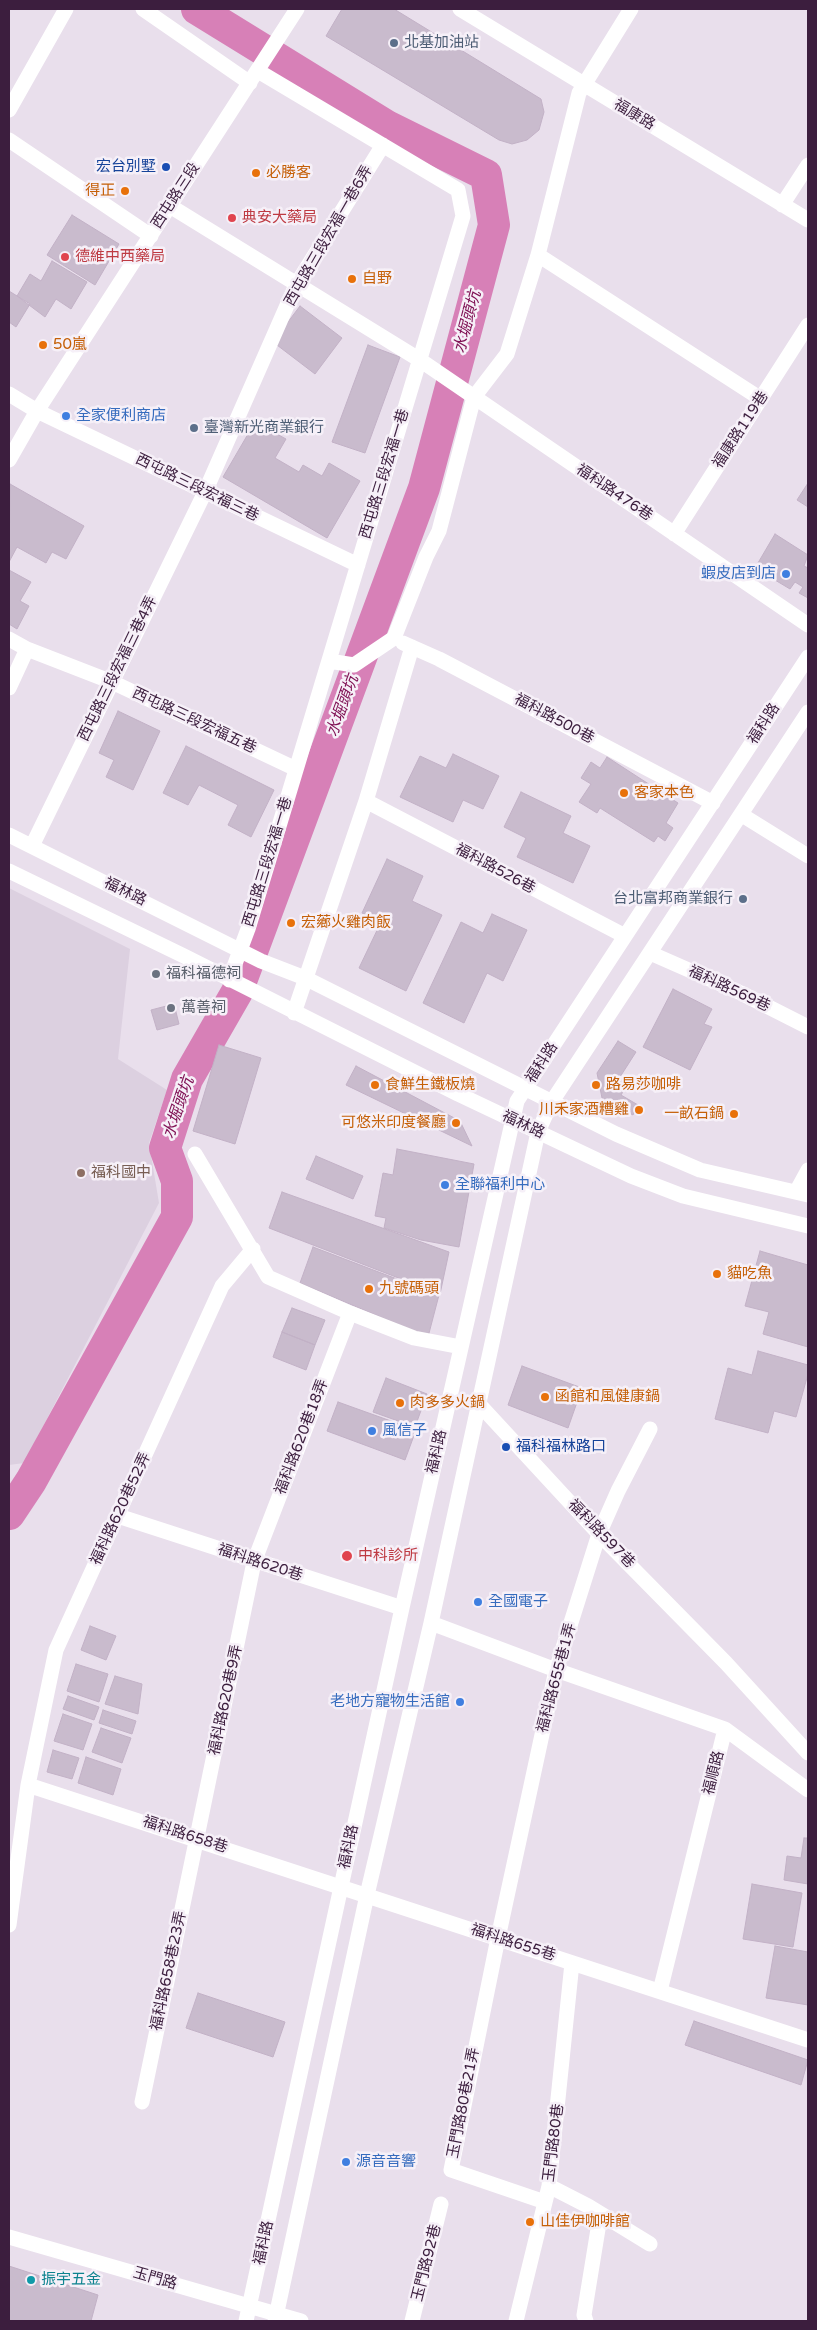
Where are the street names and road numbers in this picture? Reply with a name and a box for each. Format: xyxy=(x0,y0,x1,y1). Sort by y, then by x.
street label: 福康路 xyxy=(610,96,658,134)
street label: 西屯路三段 xyxy=(148,160,204,232)
street label: 西屯路三段宏福一巷6弄 xyxy=(281,162,377,310)
street label: 福康路119巷 xyxy=(709,388,773,472)
street label: 西屯路三段宏福一巷 xyxy=(357,407,413,541)
street label: 西屯路三段宏福三巷 xyxy=(132,450,262,526)
street label: 福科路476巷 xyxy=(572,461,656,525)
street label: 西屯路三段宏福三巷4弄 xyxy=(75,593,161,745)
street label: 西屯路三段宏福五巷 xyxy=(129,684,259,758)
street label: 福科路500巷 xyxy=(511,690,597,748)
street label: 福科路 xyxy=(744,700,784,748)
street label: 西屯路三段宏福一巷 xyxy=(240,795,296,929)
street label: 福科路526巷 xyxy=(452,840,538,898)
street label: 福林路 xyxy=(101,874,149,910)
street label: 福科路569巷 xyxy=(685,962,773,1016)
street label: 福科路 xyxy=(522,1039,562,1087)
street label: 福林路 xyxy=(499,1107,547,1143)
street label: 福科路620巷18弄 xyxy=(272,1377,332,1497)
street label: 福科路 xyxy=(423,1428,451,1476)
street label: 福科路620巷52弄 xyxy=(87,1450,155,1568)
street label: 福科路597巷 xyxy=(564,1496,638,1572)
street label: 福科路620巷 xyxy=(215,1541,305,1585)
street label: 福科路655巷1弄 xyxy=(534,1621,580,1735)
street label: 福科路620巷9弄 xyxy=(205,1643,247,1757)
street label: 福順路 xyxy=(700,1749,728,1797)
street label: 福科路658巷 xyxy=(140,1813,230,1857)
street label: 福科路 xyxy=(336,1823,362,1871)
street label: 福科路658巷23弄 xyxy=(148,1909,190,2033)
street label: 福科路655巷 xyxy=(468,1921,558,1965)
street label: 玉門路80巷21弄 xyxy=(444,2046,484,2160)
street label: 玉門路80巷 xyxy=(540,2103,568,2183)
street label: 福科路 xyxy=(251,2219,277,2267)
street label: 玉門路92巷 xyxy=(409,2223,445,2303)
street label: 玉門路 xyxy=(131,2264,179,2294)

